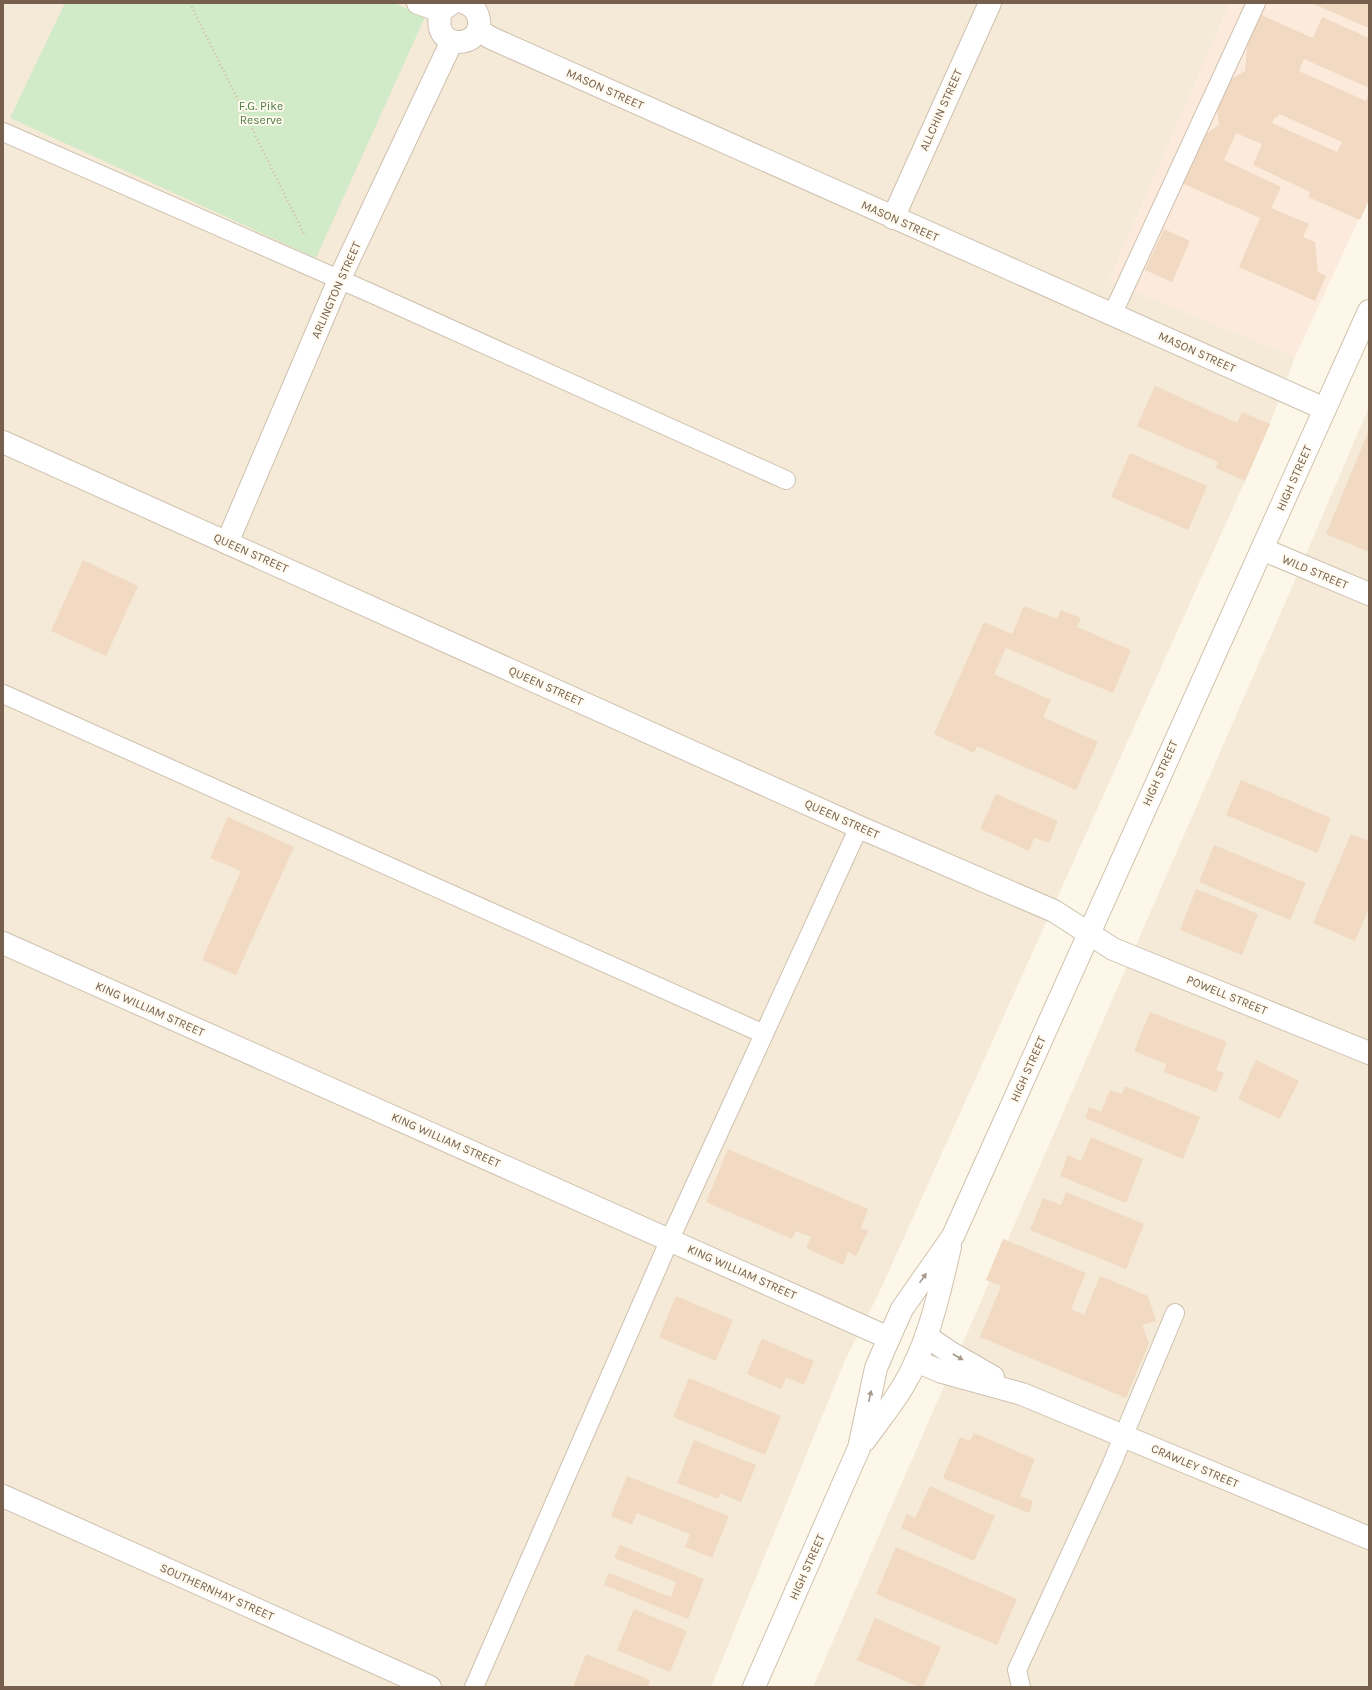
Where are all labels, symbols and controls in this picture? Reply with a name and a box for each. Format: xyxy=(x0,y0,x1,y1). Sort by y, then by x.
street label: MASON STREET xyxy=(564,66,646,112)
street label: ALLCHIN STREET xyxy=(917,67,965,153)
park label: F.G. Pike Reserve xyxy=(239,99,283,127)
street label: MASON STREET xyxy=(859,198,941,244)
street label: ARLINGTON STREET xyxy=(308,240,364,340)
street label: MASON STREET xyxy=(1156,329,1238,375)
street label: HIGH STREET xyxy=(1273,443,1315,513)
street label: QUEEN STREET xyxy=(211,530,291,576)
street label: WILD STREET xyxy=(1280,552,1350,592)
street label: QUEEN STREET xyxy=(506,663,586,709)
street label: HIGH STREET xyxy=(1139,738,1181,808)
street label: QUEEN STREET xyxy=(802,796,882,842)
street label: POWELL STREET xyxy=(1184,972,1270,1018)
street label: KING WILLIAM STREET xyxy=(93,979,207,1039)
street label: HIGH STREET xyxy=(1007,1034,1049,1104)
street label: KING WILLIAM STREET xyxy=(389,1110,503,1170)
street label: KING WILLIAM STREET xyxy=(685,1242,799,1302)
one-way arrow xyxy=(919,1273,927,1284)
one-way arrow xyxy=(952,1354,964,1361)
one-way arrow xyxy=(868,1389,874,1402)
street label: CRAWLEY STREET xyxy=(1149,1441,1241,1491)
street label: HIGH STREET xyxy=(786,1532,828,1602)
street label: SOUTHERNHAY STREET xyxy=(158,1561,276,1623)

